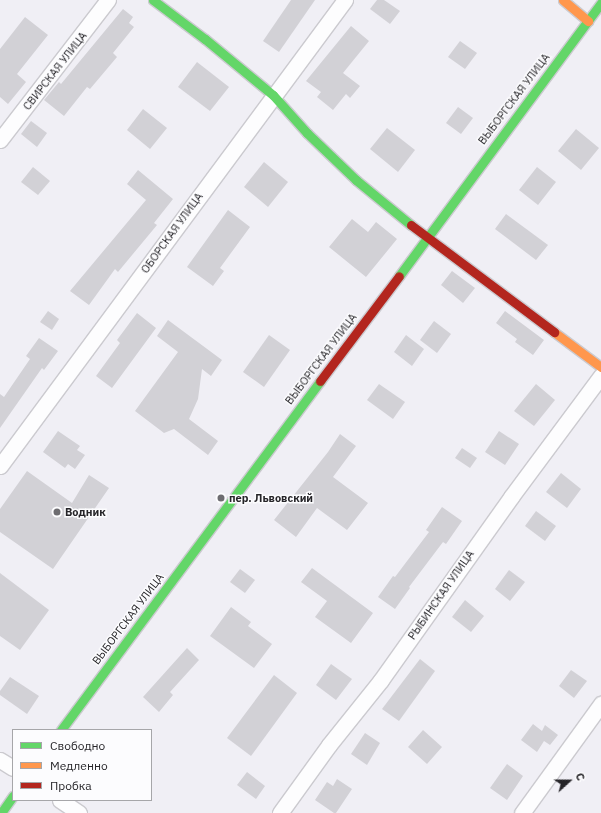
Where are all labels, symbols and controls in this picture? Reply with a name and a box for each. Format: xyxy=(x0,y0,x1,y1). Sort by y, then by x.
street label: СВИРСКАЯ УЛИЦА xyxy=(20,29,90,113)
street label: ВЫБОРГСКАЯ УЛИЦА xyxy=(475,51,553,147)
street label: ОБОРСКАЯ УЛИЦА xyxy=(138,190,206,276)
street label: ВЫБОРГСКАЯ УЛИЦА xyxy=(282,311,360,407)
place label: пер. Львовский xyxy=(229,491,313,505)
marker: пер. Львовский xyxy=(216,493,226,503)
place label: Водник xyxy=(65,505,106,519)
marker: Водник xyxy=(52,507,62,517)
street label: РЫБИНСКАЯ УЛИЦА xyxy=(405,548,477,642)
street label: ВЫБОРГСКАЯ УЛИЦА xyxy=(89,571,167,667)
legend xyxy=(12,729,152,801)
text: Свободно xyxy=(50,738,105,753)
text: Медленно xyxy=(50,758,108,773)
north arrow xyxy=(549,761,589,801)
text: С xyxy=(572,771,588,783)
text: Пробка xyxy=(50,778,92,793)

